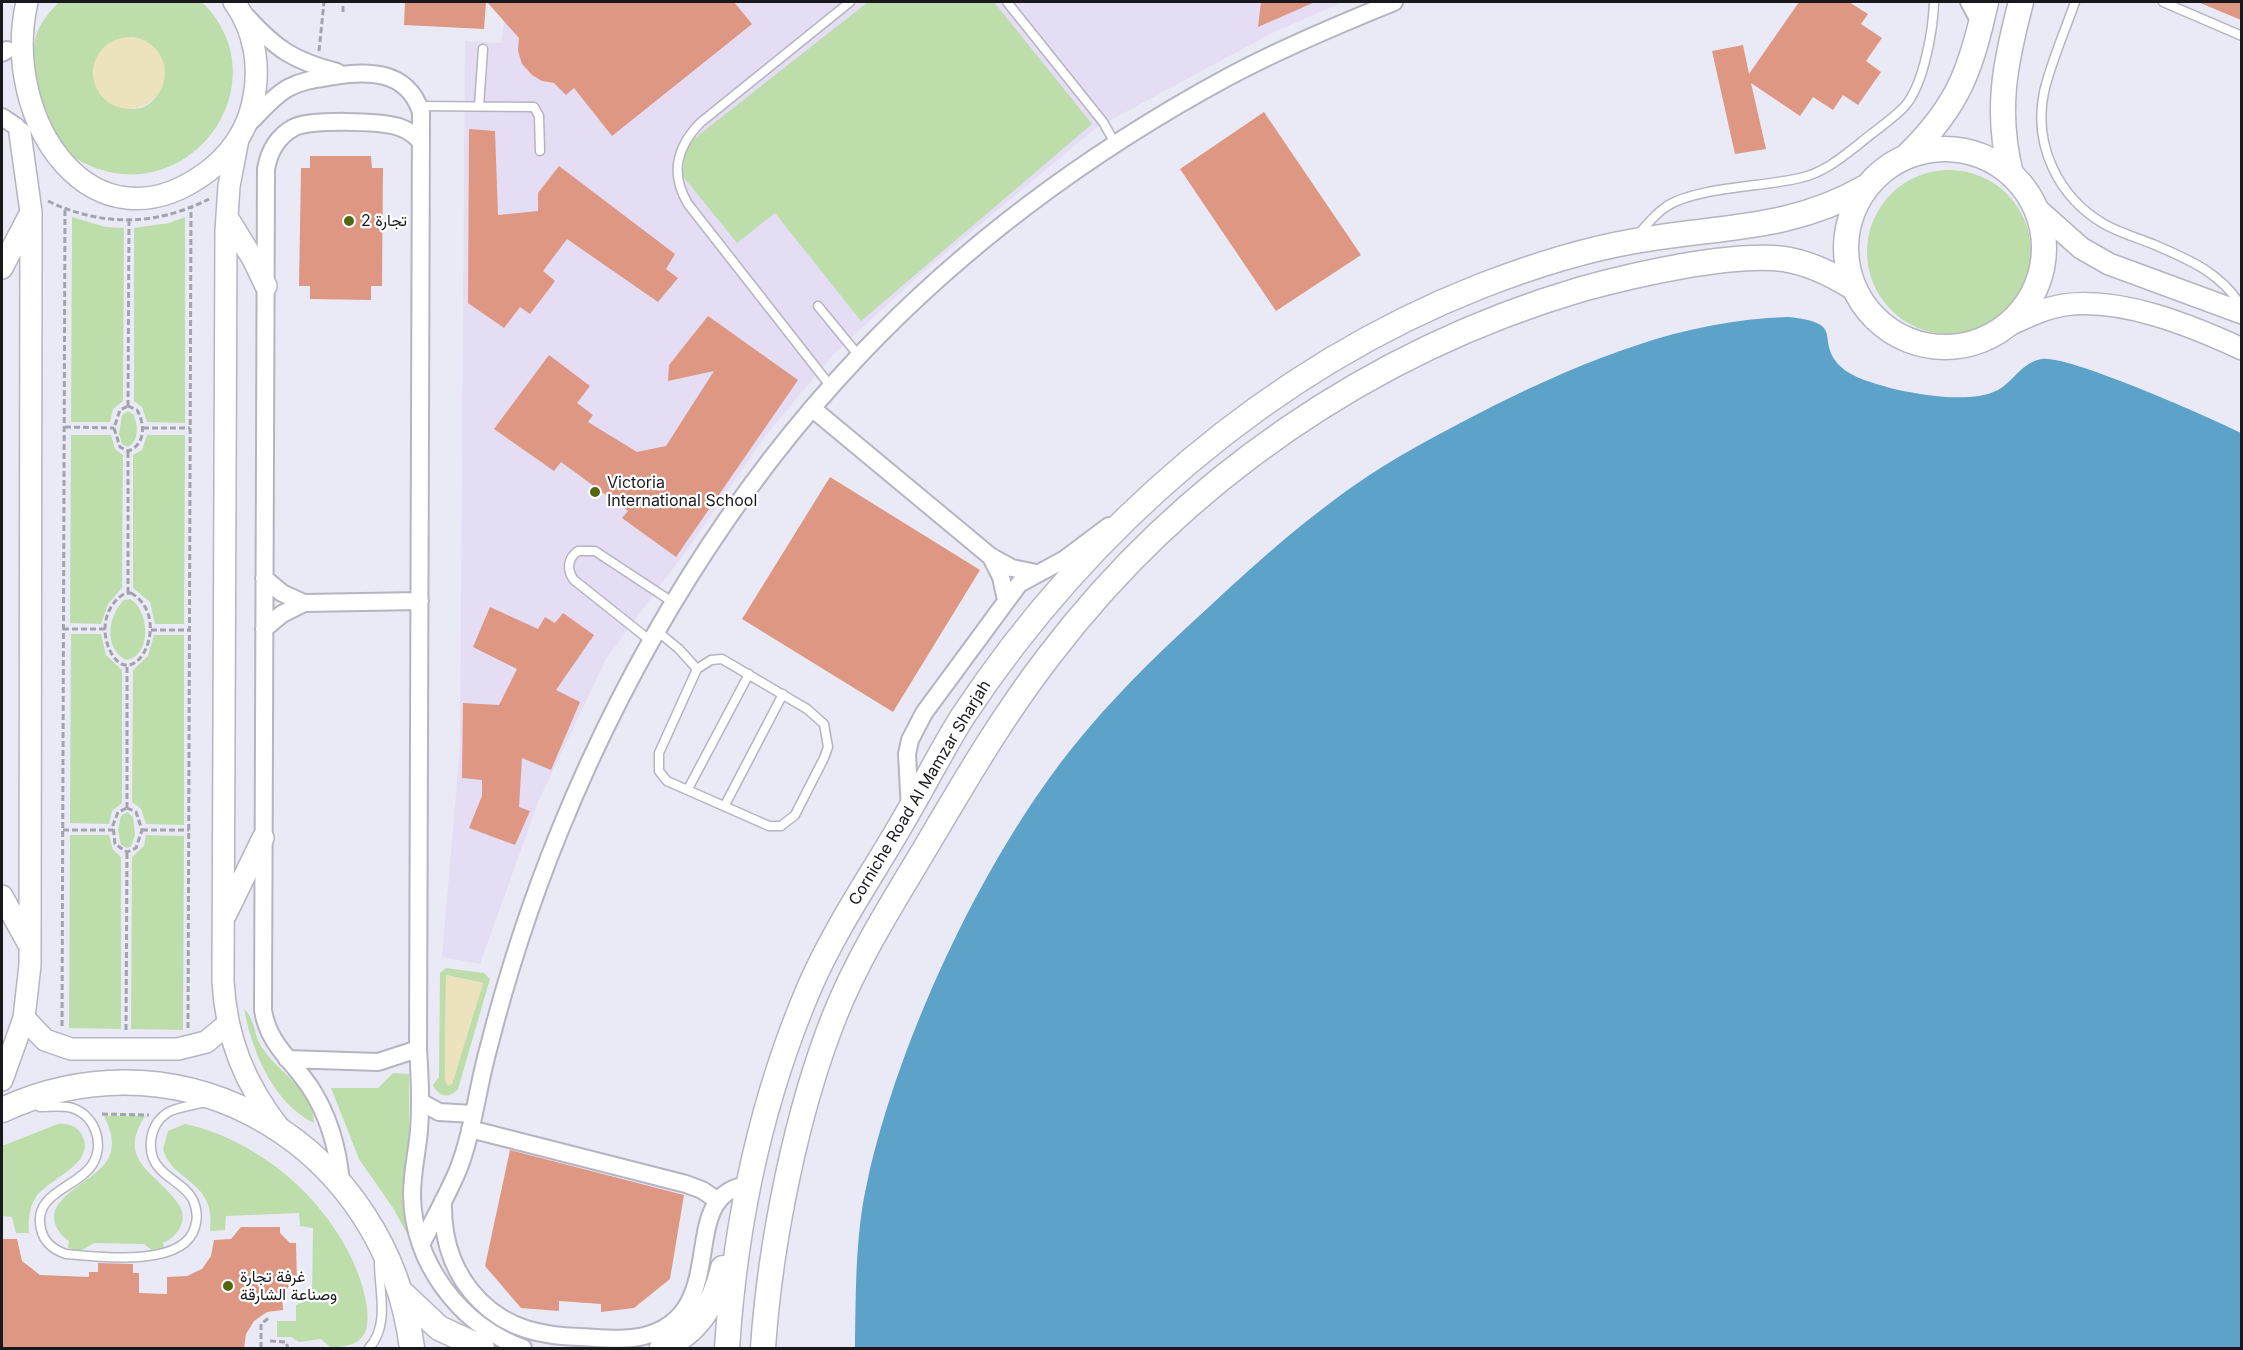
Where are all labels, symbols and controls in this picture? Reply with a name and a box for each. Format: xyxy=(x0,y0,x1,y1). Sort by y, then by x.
place label: تجارة 2 xyxy=(361,211,407,231)
marker: تجارة 2 xyxy=(342,214,356,228)
place label: Victoria International School xyxy=(607,473,757,511)
marker: Victoria International School xyxy=(588,485,602,499)
street label: Corniche Road Al Mamzar Sharjah xyxy=(845,677,995,909)
place label: غرفة تجارة وصناعة الشارقة xyxy=(240,1267,337,1305)
marker: غرفة تجارة وصناعة الشارقة xyxy=(221,1279,235,1293)

